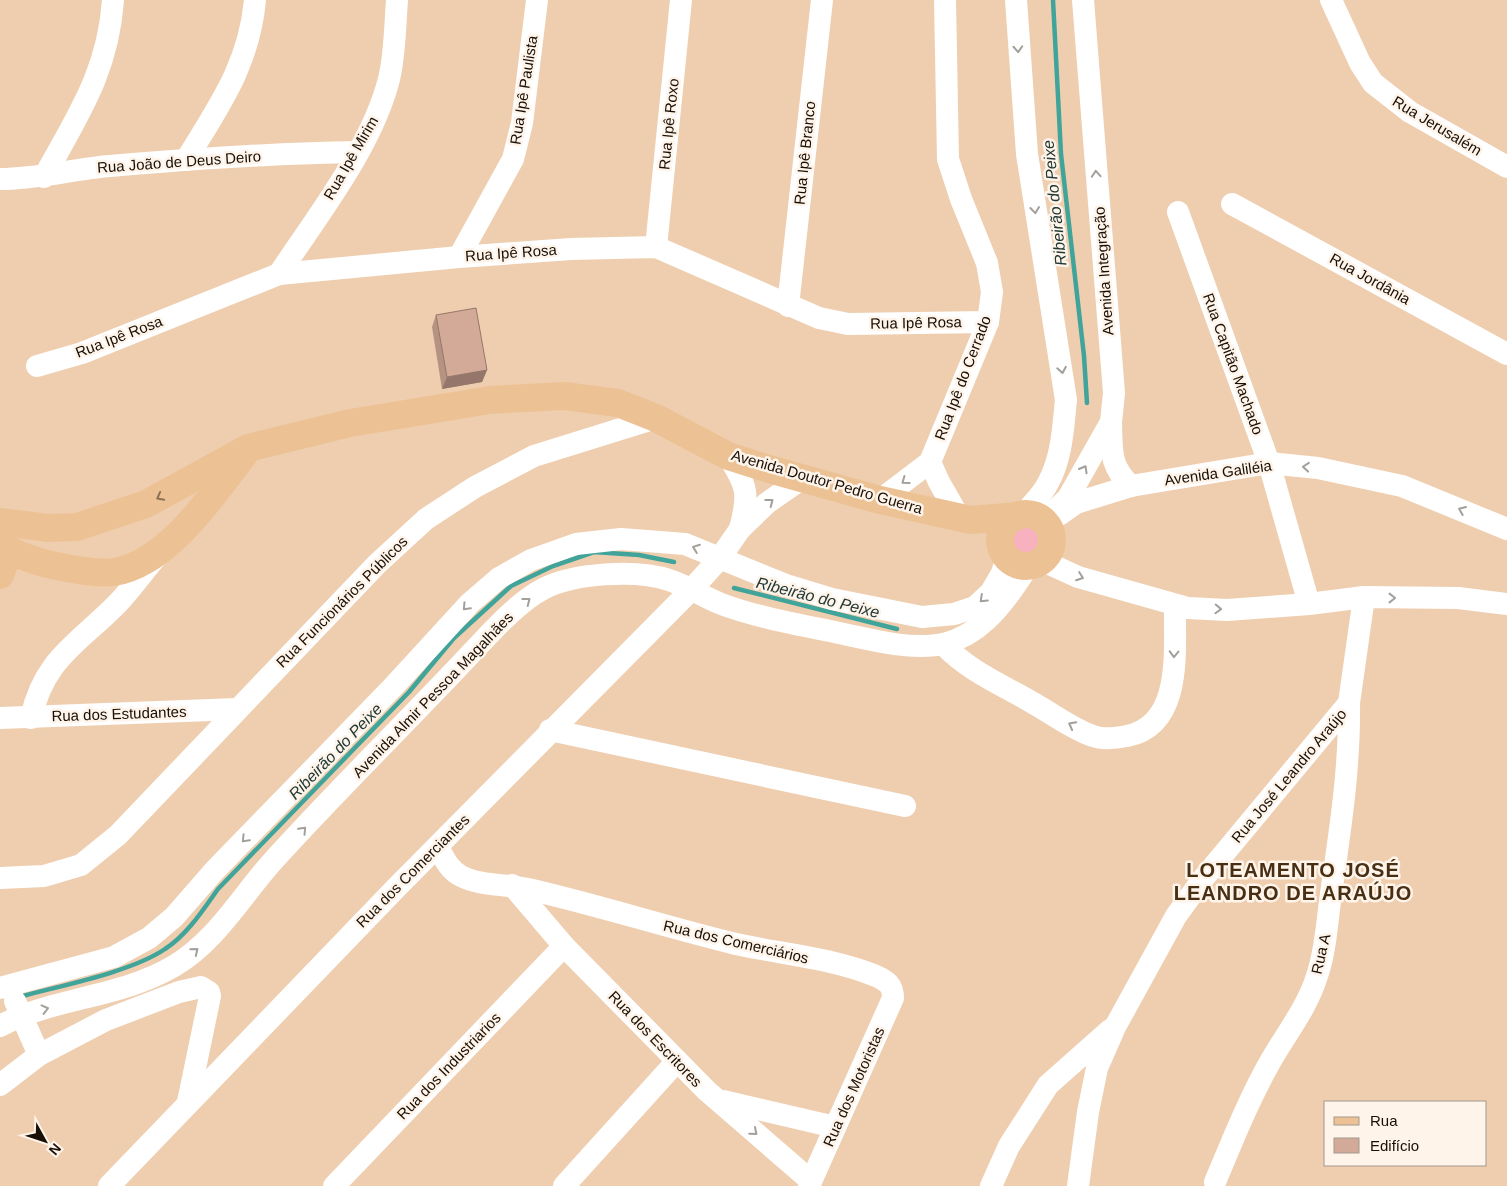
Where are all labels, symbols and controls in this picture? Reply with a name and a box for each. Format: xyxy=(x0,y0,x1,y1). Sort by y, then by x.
street label: Rua Ipê Paulista xyxy=(507,34,541,146)
one-way arrow xyxy=(1013,45,1024,53)
street label: Rua Ipê Roxo xyxy=(655,77,682,170)
street label: Rua Jerusalém xyxy=(1390,92,1485,159)
street label: Rua Ipê Branco xyxy=(791,100,818,206)
street label: Rua Ipê Mirim xyxy=(320,113,381,202)
water label: Ribeirão do Peixe xyxy=(1039,139,1070,267)
street label: Rua João de Deus Deiro xyxy=(96,147,261,176)
one-way arrow xyxy=(1091,170,1102,178)
street label: Avenida Integração xyxy=(1091,206,1116,336)
one-way arrow xyxy=(1029,207,1040,215)
street label: Rua Ipê Rosa xyxy=(465,241,558,264)
street label: Rua Jordânia xyxy=(1327,249,1414,308)
street label: Rua Capitão Machado xyxy=(1200,291,1267,437)
street label: Rua Ipê Rosa xyxy=(73,312,165,361)
street label: Rua Ipê Rosa xyxy=(870,313,963,332)
street label: Rua Ipê do Cerrado xyxy=(931,313,994,442)
one-way arrow xyxy=(1057,366,1067,375)
street label: Avenida Doutor Pedro Guerra xyxy=(730,446,925,517)
street label: Avenida Galiléia xyxy=(1163,456,1273,488)
one-way arrow xyxy=(1302,462,1310,473)
one-way arrow xyxy=(1078,465,1088,474)
one-way arrow xyxy=(901,475,911,484)
one-way arrow xyxy=(156,491,165,501)
one-way arrow xyxy=(764,499,773,508)
one-way arrow xyxy=(1458,506,1467,517)
street label: Rua Funcionários Públicos xyxy=(273,533,411,671)
one-way arrow xyxy=(692,544,701,555)
one-way arrow xyxy=(1075,571,1084,581)
water label: Ribeirão do Peixe xyxy=(755,574,881,621)
one-way arrow xyxy=(1389,592,1397,603)
one-way arrow xyxy=(980,593,989,602)
one-way arrow xyxy=(521,599,530,607)
one-way arrow xyxy=(463,602,472,611)
one-way arrow xyxy=(1214,604,1222,615)
street label: Avenida Almir Pessoa Magalhães xyxy=(349,608,516,781)
one-way arrow xyxy=(1169,650,1179,658)
water label: Ribeirão do Peixe xyxy=(285,700,385,803)
street label: Rua dos Estudantes xyxy=(51,703,187,724)
street label: Rua José Leandro Araújo xyxy=(1228,705,1350,846)
one-way arrow xyxy=(1069,721,1078,731)
street label: Rua dos Comerciantes xyxy=(353,811,473,931)
one-way arrow xyxy=(297,826,306,835)
one-way arrow xyxy=(242,833,251,842)
district label: LOTEAMENTO JOSÉ LEANDRO DE ARAÚJO xyxy=(1174,859,1412,904)
street label: Rua dos Comerciários xyxy=(662,917,810,966)
street label: Rua A xyxy=(1308,932,1333,976)
one-way arrow xyxy=(189,948,198,956)
street label: Rua dos Escritores xyxy=(605,987,705,1090)
one-way arrow xyxy=(41,1004,50,1015)
street label: Rua dos Industriarios xyxy=(393,1009,504,1123)
street label: Rua dos Motoristas xyxy=(819,1024,888,1149)
legend xyxy=(1324,1101,1487,1166)
text: Rua xyxy=(1370,1112,1398,1129)
north arrow xyxy=(20,1116,70,1166)
one-way arrow xyxy=(748,1126,757,1135)
text: Edifício xyxy=(1370,1137,1419,1154)
text: N xyxy=(46,1140,64,1158)

